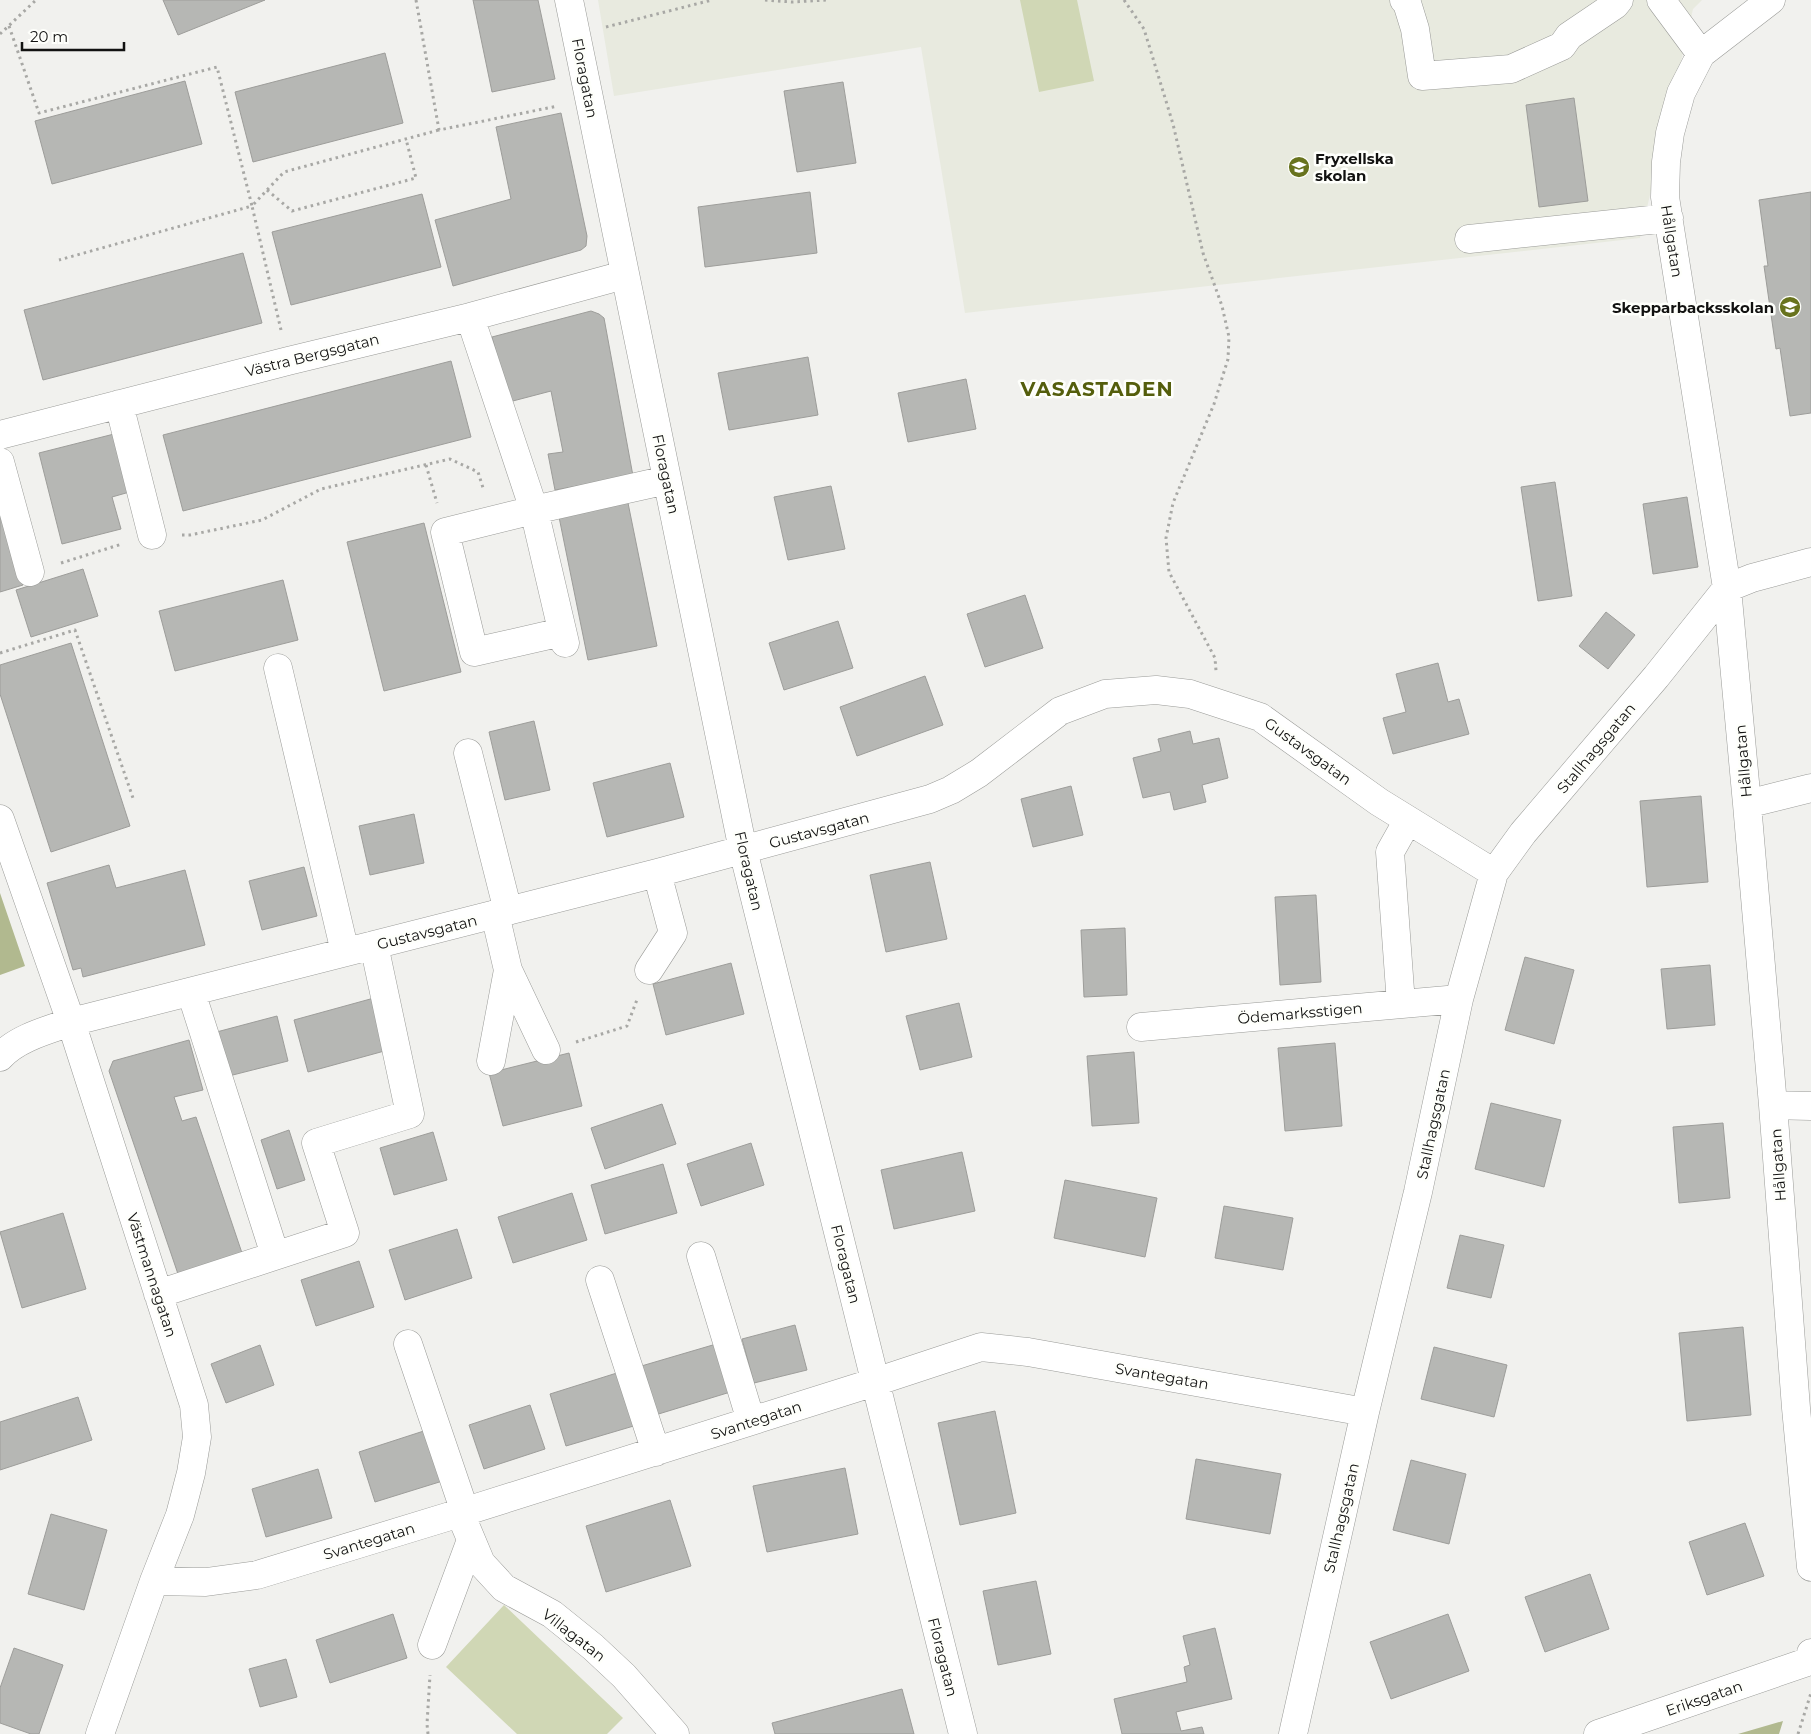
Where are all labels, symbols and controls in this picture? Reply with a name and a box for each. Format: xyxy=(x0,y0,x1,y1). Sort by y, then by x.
scale bar xyxy=(22,20,125,52)
text: 20 m xyxy=(30,27,68,46)
street label: Floragatan xyxy=(568,36,602,120)
place label: Fryxellska skolan xyxy=(1315,149,1394,185)
school or university icon: Fryxellska skolan xyxy=(1287,155,1311,179)
street label: Hållgatan xyxy=(1657,203,1687,279)
school or university icon: Skepparbacksskolan xyxy=(1778,295,1802,319)
place label: Skepparbacksskolan xyxy=(1612,298,1774,317)
street label: Västra Bergsgatan xyxy=(243,329,381,381)
district label: VASASTADEN xyxy=(1019,377,1174,401)
street label: Floragatan xyxy=(648,432,684,516)
street label: Stallhagsgatan xyxy=(1553,699,1639,797)
street label: Gustavsgatan xyxy=(1261,713,1355,789)
street label: Hållgatan xyxy=(1730,724,1756,798)
street label: Gustavsgatan xyxy=(767,808,871,852)
street label: Floragatan xyxy=(731,829,767,913)
street label: Gustavsgatan xyxy=(375,910,479,954)
street label: Ödemarksstigen xyxy=(1237,998,1363,1028)
street label: Stallhagsgatan xyxy=(1412,1067,1454,1181)
street label: Hållgatan xyxy=(1766,1128,1790,1202)
street label: Västmannagatan xyxy=(123,1210,181,1340)
street label: Floragatan xyxy=(827,1222,865,1306)
street label: Svantegatan xyxy=(1114,1358,1210,1394)
street label: Svantegatan xyxy=(708,1396,804,1444)
street label: Stallhagsgatan xyxy=(1319,1461,1363,1575)
street label: Svantegatan xyxy=(321,1518,417,1564)
street label: Villagatan xyxy=(539,1604,609,1666)
street label: Floragatan xyxy=(924,1615,962,1699)
street label: Eriksgatan xyxy=(1663,1676,1745,1720)

